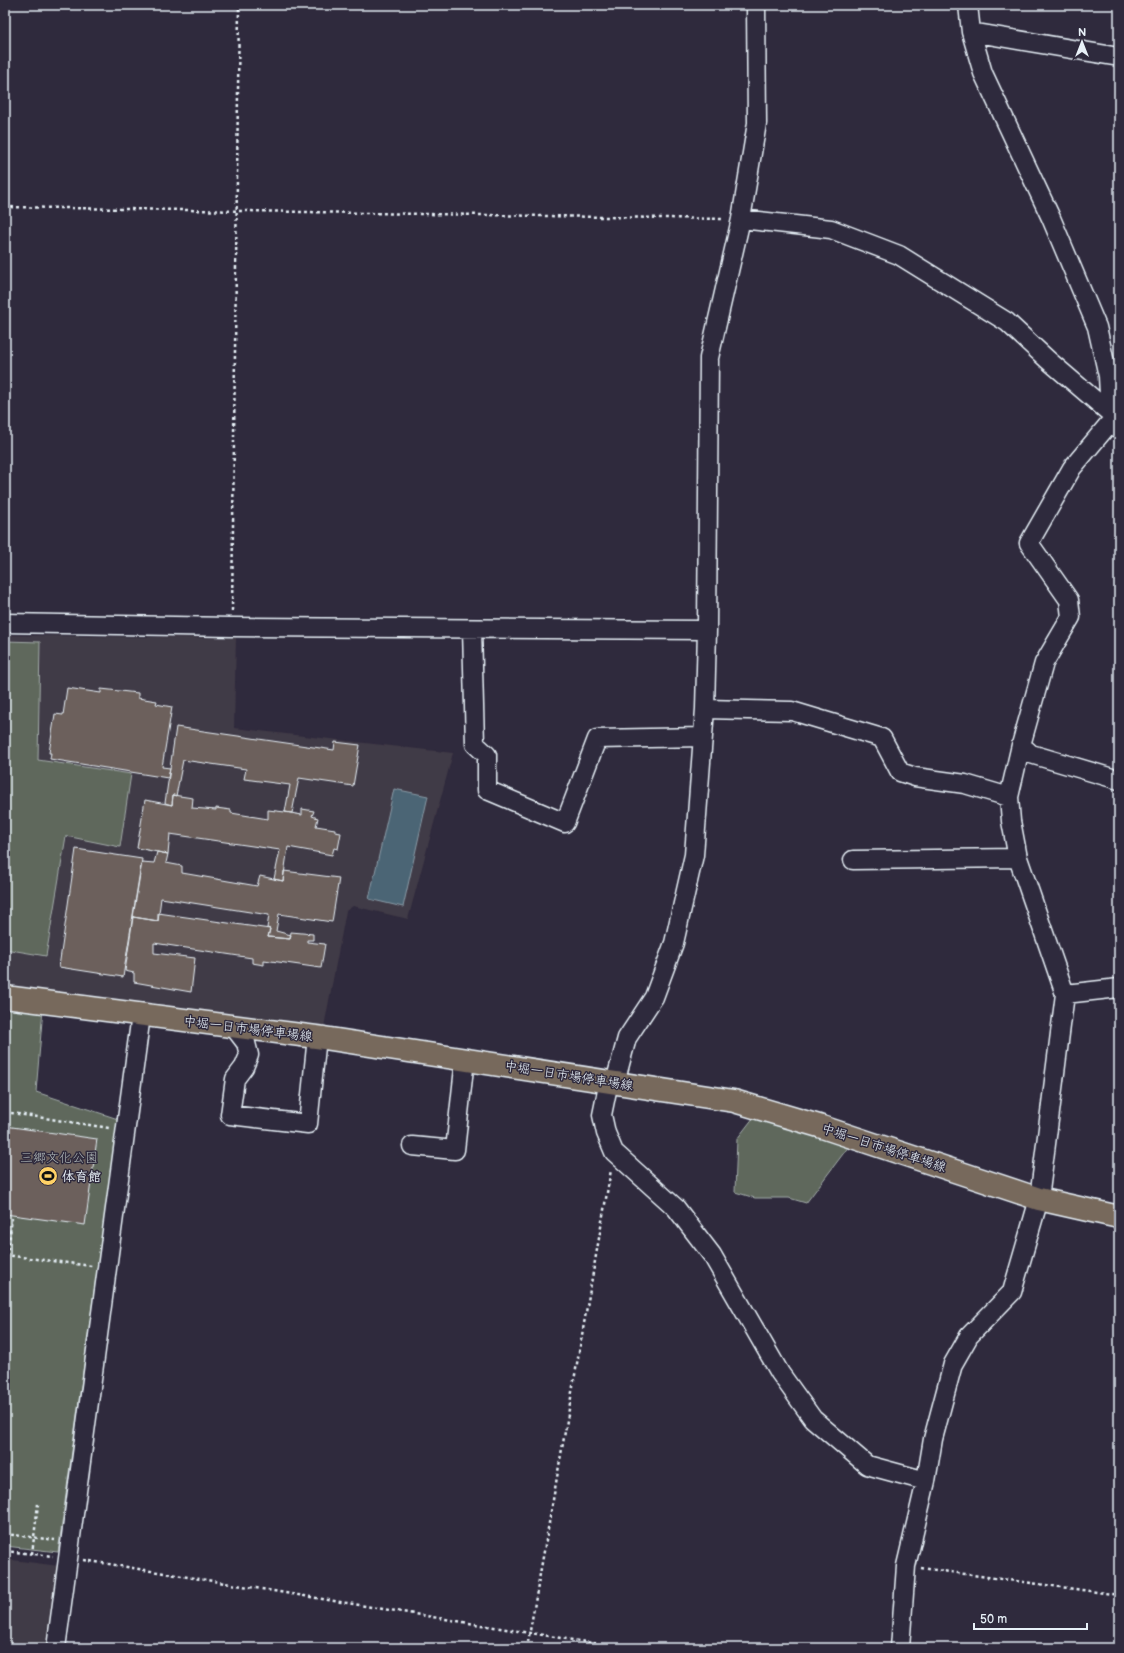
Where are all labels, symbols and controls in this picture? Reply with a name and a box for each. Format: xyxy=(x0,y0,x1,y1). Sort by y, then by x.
north arrow xyxy=(1062,22,1102,62)
text: N xyxy=(1078,26,1086,39)
street label: 中堀一日市場停車場線 xyxy=(182,1013,314,1045)
street label: 中堀一日市場停車場線 xyxy=(503,1058,635,1094)
street label: 中堀一日市場停車場線 xyxy=(819,1120,949,1176)
park label: 三郷文化公園 xyxy=(20,1150,98,1166)
sports icon: 体育館 xyxy=(37,1165,59,1187)
place label: 体育館 xyxy=(62,1169,101,1185)
scale bar xyxy=(974,1605,1087,1631)
text: 50 m xyxy=(980,1612,1007,1627)

